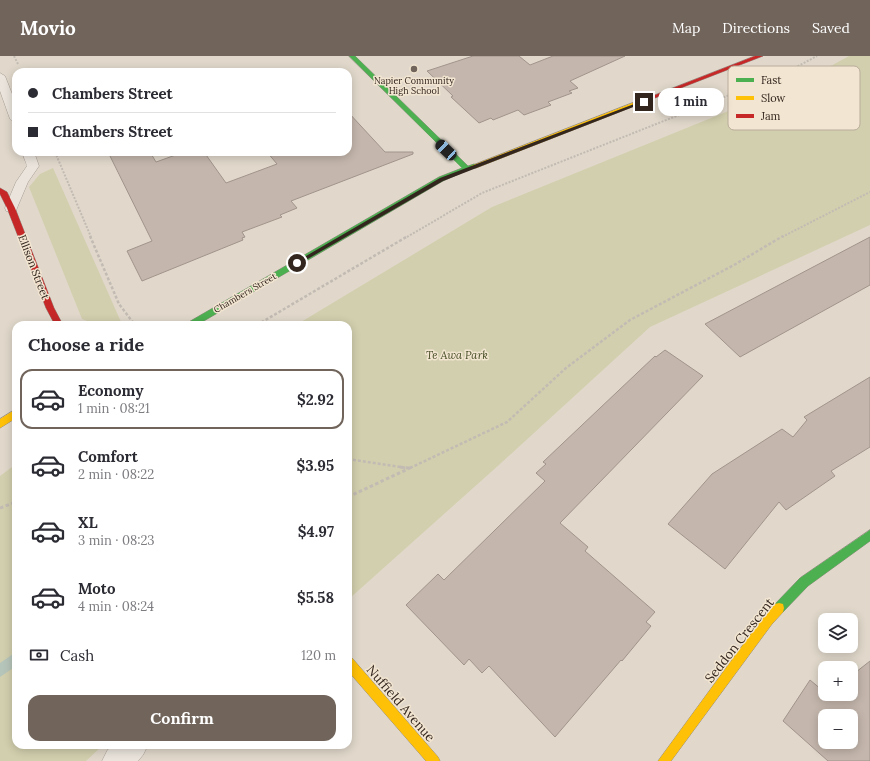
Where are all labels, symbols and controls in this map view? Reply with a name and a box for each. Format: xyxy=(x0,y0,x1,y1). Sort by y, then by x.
text: Movio xyxy=(20,16,76,40)
text: Map xyxy=(672,19,700,37)
text: Directions xyxy=(722,19,790,37)
text: Saved xyxy=(812,19,850,37)
marker: Napier Community High School xyxy=(409,64,419,74)
legend xyxy=(728,66,860,130)
text: Fast xyxy=(761,73,782,87)
place label: Napier Community High School xyxy=(374,75,454,96)
text: Chambers Street xyxy=(52,84,173,103)
callout: 1 min xyxy=(658,88,724,116)
text: Slow xyxy=(761,91,786,105)
route end xyxy=(635,93,653,111)
text: 1 min xyxy=(674,93,708,110)
text: Jam xyxy=(760,109,781,123)
text: Chambers Street xyxy=(52,122,173,141)
car xyxy=(433,137,459,163)
street label: Ellison Street xyxy=(15,233,53,302)
route start xyxy=(288,254,306,272)
street label: Chambers Street xyxy=(211,270,278,315)
text: Choose a ride xyxy=(28,333,144,356)
park label: Te Awa Park xyxy=(426,348,488,362)
icon: car xyxy=(30,381,66,417)
text: Economy xyxy=(78,381,143,400)
text: $2.92 xyxy=(297,390,334,409)
text: 1 min · 08:21 xyxy=(78,400,150,417)
icon: car xyxy=(30,447,66,483)
text: Comfort xyxy=(78,447,138,466)
text: $3.95 xyxy=(297,456,334,475)
text: 2 min · 08:22 xyxy=(78,466,154,483)
icon: car xyxy=(30,513,66,549)
text: XL xyxy=(78,513,98,532)
text: $4.97 xyxy=(298,522,334,541)
text: 3 min · 08:23 xyxy=(78,532,155,549)
icon: car xyxy=(30,579,66,615)
text: Moto xyxy=(78,579,115,598)
text: $5.58 xyxy=(297,588,334,607)
street label: Seddon Crescent xyxy=(701,594,778,686)
text: 4 min · 08:24 xyxy=(78,598,154,615)
map controls xyxy=(818,613,858,749)
button: layers xyxy=(818,613,858,653)
icon: cash xyxy=(28,644,50,666)
text: Cash xyxy=(60,646,94,665)
text: 120 m xyxy=(301,647,336,664)
street label: Nuffield Avenue xyxy=(363,661,439,745)
button: + xyxy=(818,661,858,701)
button: Confirm xyxy=(28,695,336,741)
button: − xyxy=(818,709,858,749)

